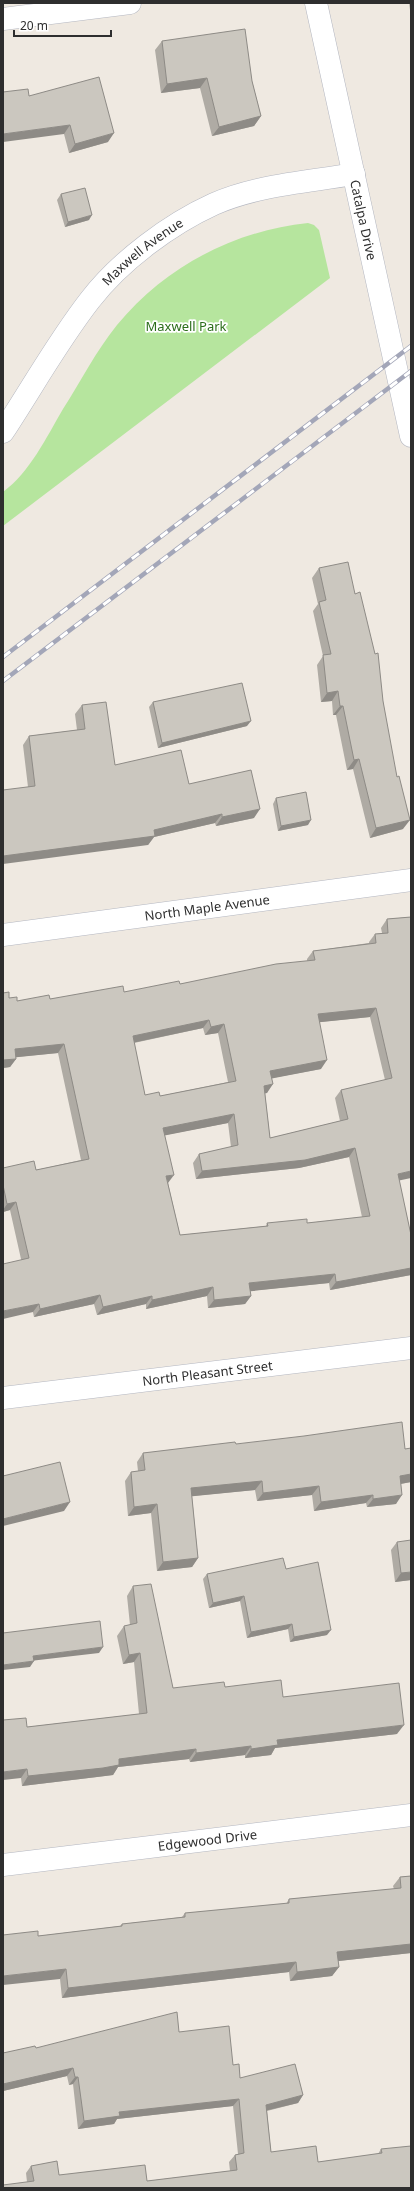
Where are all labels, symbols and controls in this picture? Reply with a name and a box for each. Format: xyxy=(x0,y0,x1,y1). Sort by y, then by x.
scale bar xyxy=(14,12,111,38)
text: 20 m xyxy=(20,17,48,34)
street label: Catalpa Drive xyxy=(346,178,381,262)
street label: Maxwell Avenue xyxy=(98,213,186,289)
park label: Maxwell Park xyxy=(145,317,227,335)
street label: North Maple Avenue xyxy=(143,890,271,925)
street label: North Pleasant Street xyxy=(141,1356,274,1390)
street label: Edgewood Drive xyxy=(157,1825,258,1855)

